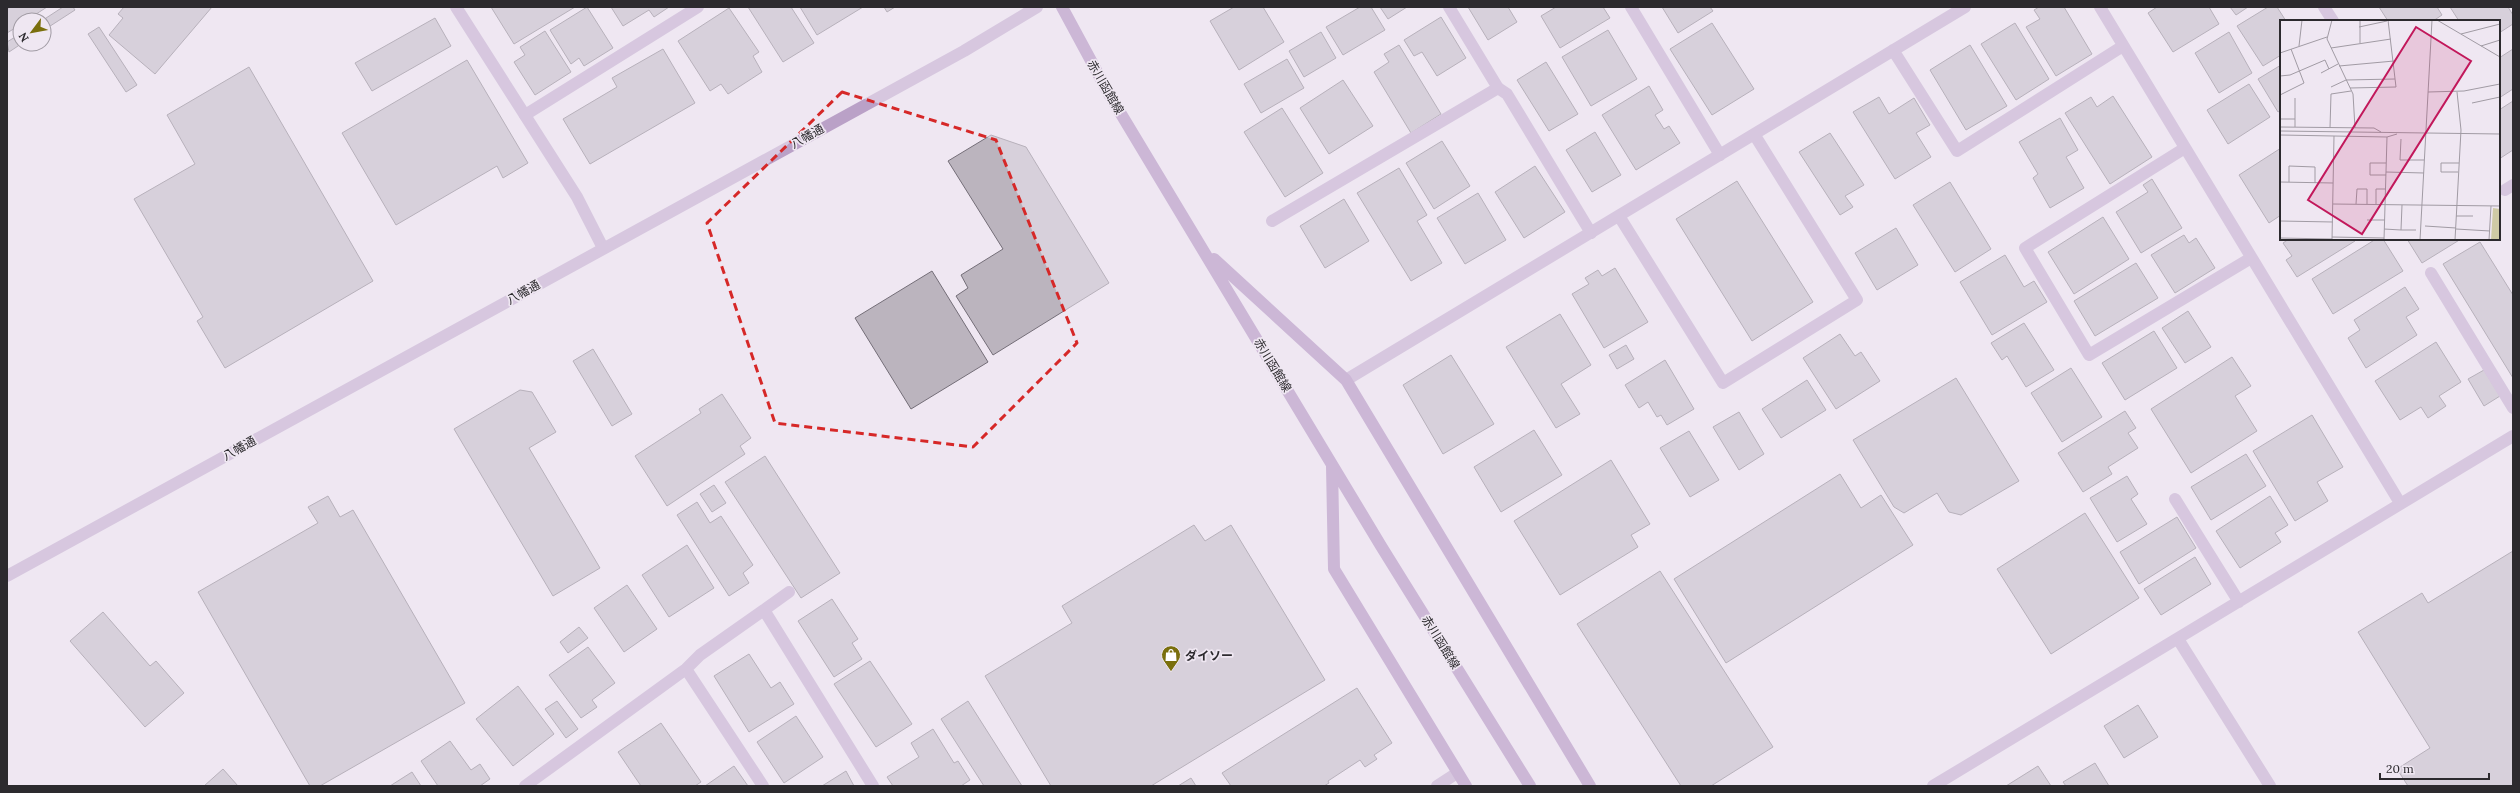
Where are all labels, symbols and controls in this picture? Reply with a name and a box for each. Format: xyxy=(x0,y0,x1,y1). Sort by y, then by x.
north arrow xyxy=(12,12,52,52)
inset map xyxy=(2280,20,2500,240)
text: N xyxy=(15,30,32,45)
street label: 赤川函館線 xyxy=(1085,57,1127,117)
street label: 八幡通 xyxy=(788,121,826,151)
street label: 八幡通 xyxy=(504,277,542,307)
street label: 赤川函館線 xyxy=(1251,335,1295,395)
street label: 八幡通 xyxy=(220,433,258,463)
street label: 赤川函館線 xyxy=(1419,613,1463,671)
shop icon: ダイソー xyxy=(1160,644,1182,672)
place label: ダイソー xyxy=(1185,648,1233,663)
scale bar xyxy=(2380,755,2489,781)
text: 20 m xyxy=(2386,761,2414,776)

